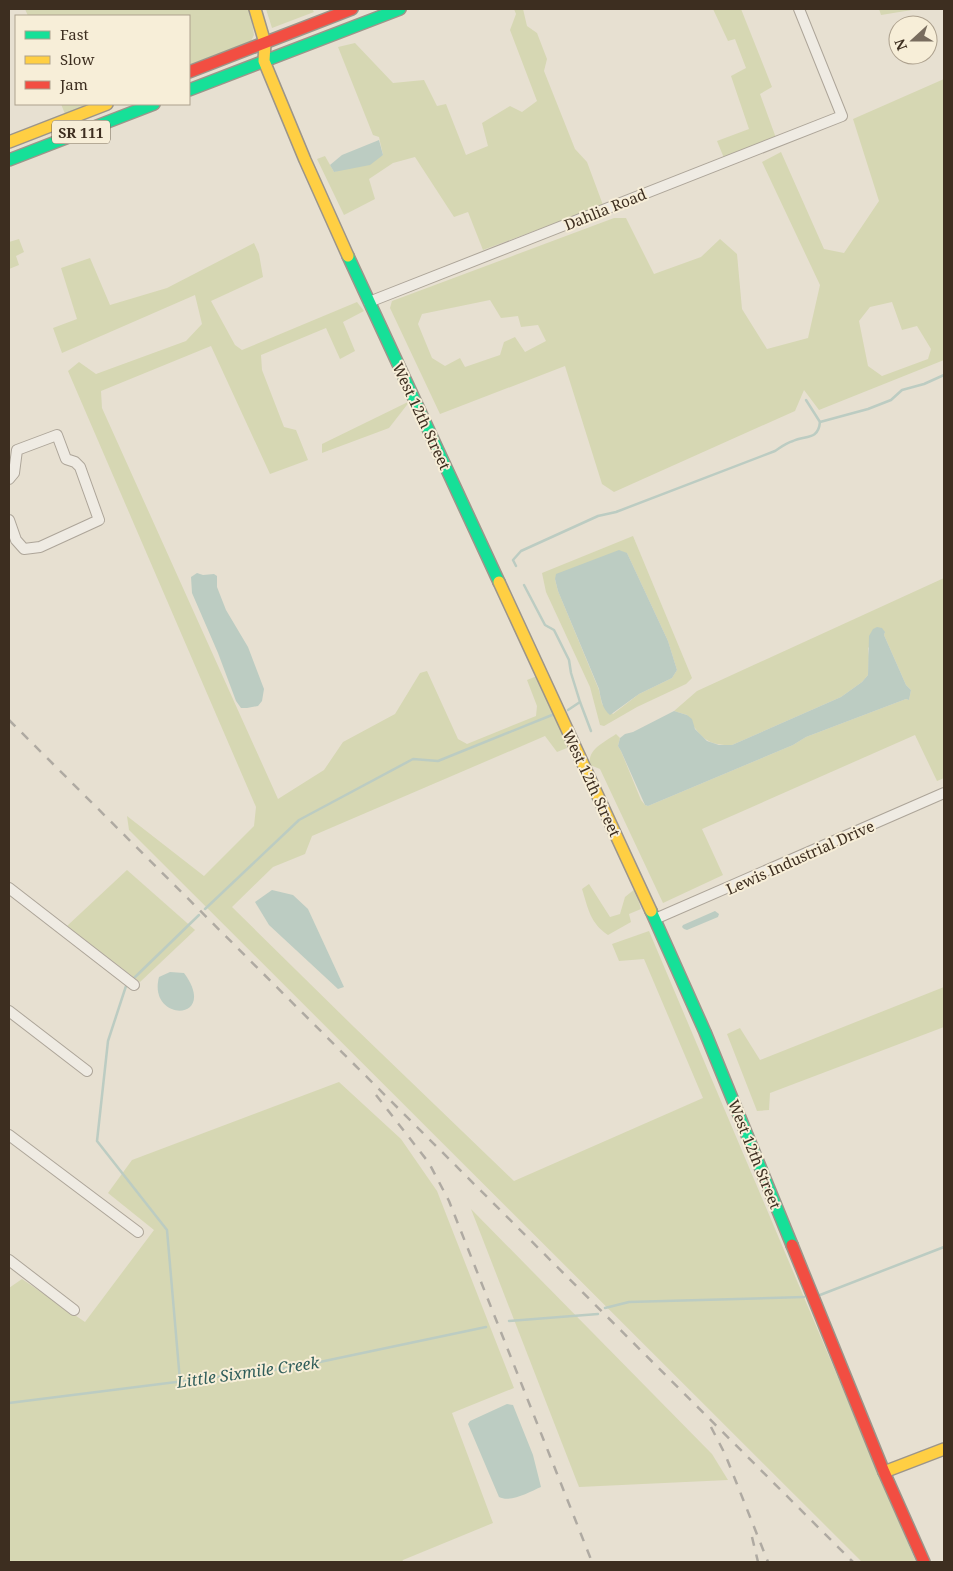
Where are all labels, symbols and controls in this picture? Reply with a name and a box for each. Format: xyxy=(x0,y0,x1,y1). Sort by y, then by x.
legend xyxy=(15,15,190,105)
north arrow xyxy=(888,15,938,65)
text: Fast xyxy=(60,24,89,44)
text: N xyxy=(890,36,911,53)
text: Slow xyxy=(60,49,94,69)
text: Jam xyxy=(59,74,88,94)
road number: SR 111 xyxy=(52,120,110,144)
street label: Dahlia Road xyxy=(561,183,649,235)
street label: West 12th Street xyxy=(388,359,456,473)
street label: West 12th Street xyxy=(558,726,626,840)
street label: Lewis Industrial Drive xyxy=(723,815,877,899)
street label: West 12th Street xyxy=(724,1096,786,1212)
water label: Little Sixmile Creek xyxy=(174,1351,322,1393)

